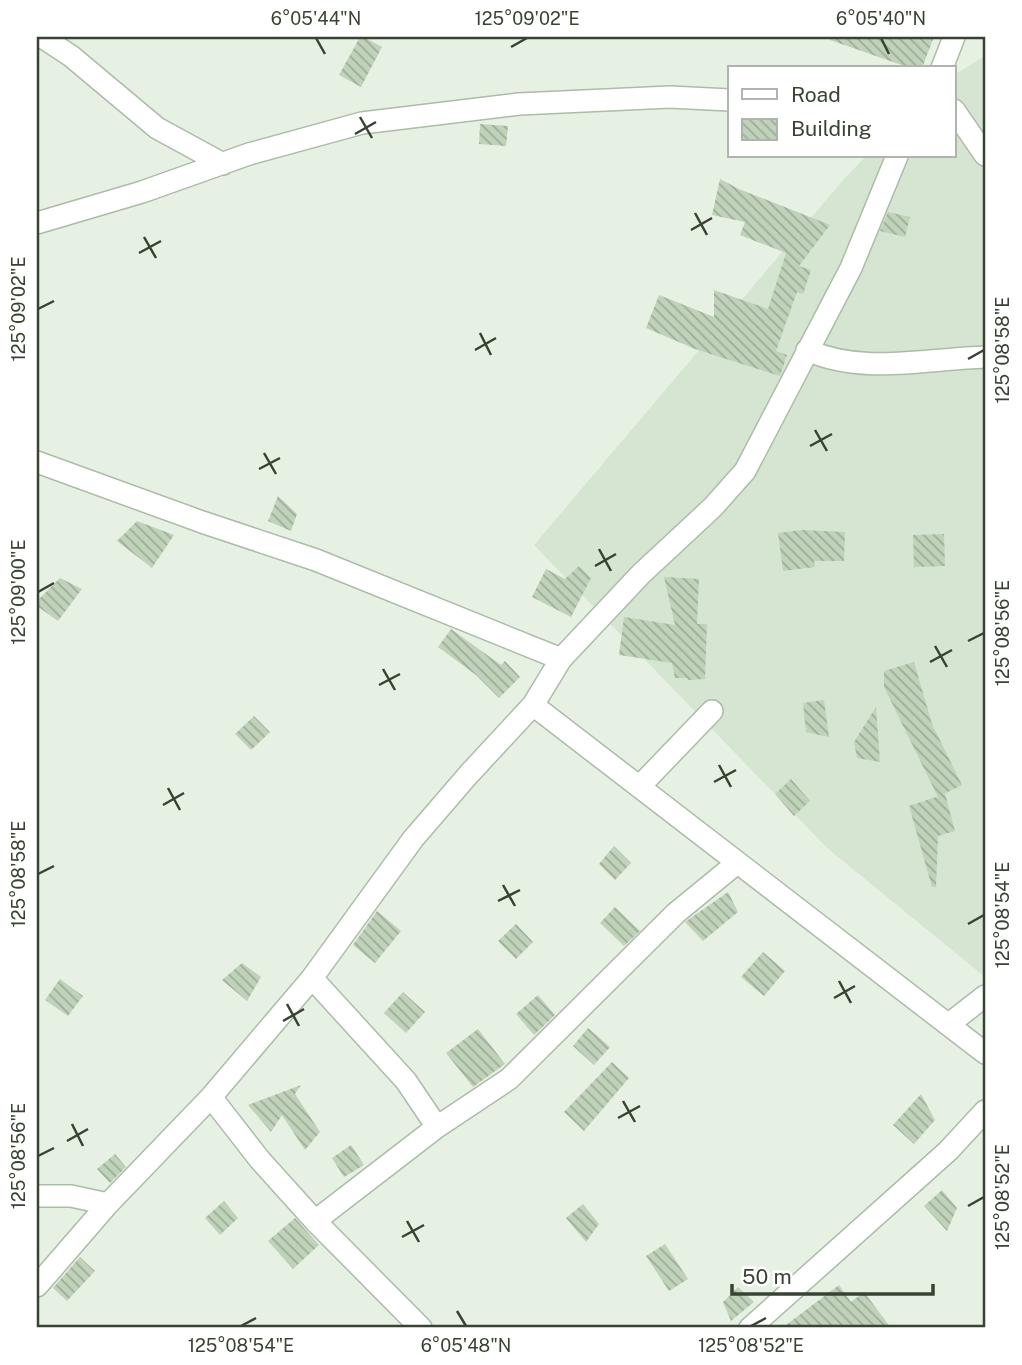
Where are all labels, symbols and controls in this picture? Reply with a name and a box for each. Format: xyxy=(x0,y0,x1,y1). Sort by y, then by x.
text: 6°05'44"N xyxy=(271,8,361,29)
text: 125°09'02"E xyxy=(474,8,580,29)
text: 6°05'40"N xyxy=(836,8,926,29)
legend xyxy=(728,66,956,158)
text: Road xyxy=(791,82,841,107)
text: Building xyxy=(791,116,872,141)
text: 125°09'02"E xyxy=(8,256,29,362)
text: 125°08'58"E xyxy=(992,297,1013,403)
text: 125°09'00"E xyxy=(8,539,29,645)
text: 125°08'56"E xyxy=(992,580,1013,686)
text: 125°08'58"E xyxy=(8,821,29,927)
text: 125°08'54"E xyxy=(992,862,1013,968)
text: 125°08'56"E xyxy=(8,1103,29,1209)
text: 125°08'52"E xyxy=(992,1144,1013,1250)
scale bar xyxy=(732,1253,933,1297)
text: 50 m xyxy=(742,1264,792,1289)
text: 125°08'54"E xyxy=(188,1335,294,1356)
text: 6°05'48"N xyxy=(421,1335,511,1356)
text: 125°08'52"E xyxy=(698,1335,804,1356)

